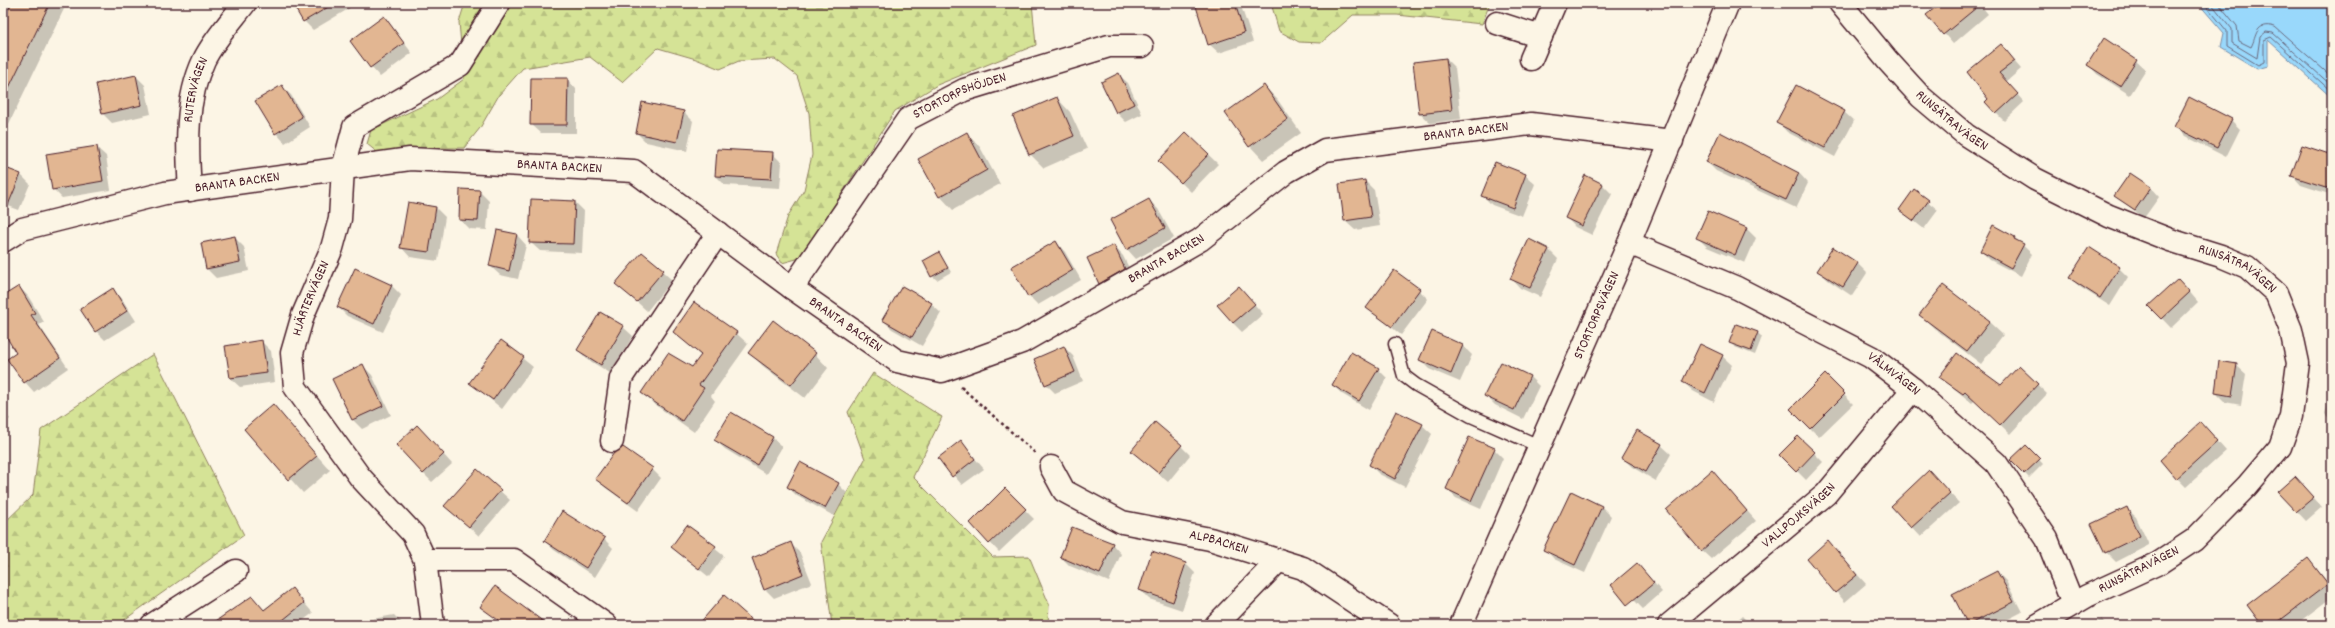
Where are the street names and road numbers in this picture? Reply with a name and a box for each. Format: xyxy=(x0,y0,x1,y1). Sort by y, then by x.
street label: RUTERVÄGEN xyxy=(179,54,214,123)
street label: STORTORPSHÖJDEN xyxy=(910,68,1009,125)
street label: RUNSÄTRAVÄGEN xyxy=(1910,86,1992,156)
street label: BRANTA BACKEN xyxy=(1422,117,1510,147)
street label: BRANTA BACKEN xyxy=(516,155,603,179)
street label: BRANTA BACKEN xyxy=(194,167,281,199)
street label: BRANTA BACKEN xyxy=(1125,229,1210,289)
street label: RUNSÄTRAVÄGEN xyxy=(2195,239,2281,299)
street label: HJÄRTERVÄGEN xyxy=(287,258,335,338)
street label: STORTORPSVÄGEN xyxy=(1569,268,1625,363)
street label: BRANTA BACKEN xyxy=(804,292,886,358)
street label: VÅLMVÄGEN xyxy=(1863,347,1925,401)
street label: VALLPOJKSVÄGEN xyxy=(1758,479,1841,553)
street label: ALPBACKEN xyxy=(1187,525,1251,560)
street label: RUNSÄTRAVÄGEN xyxy=(2095,541,2183,599)

